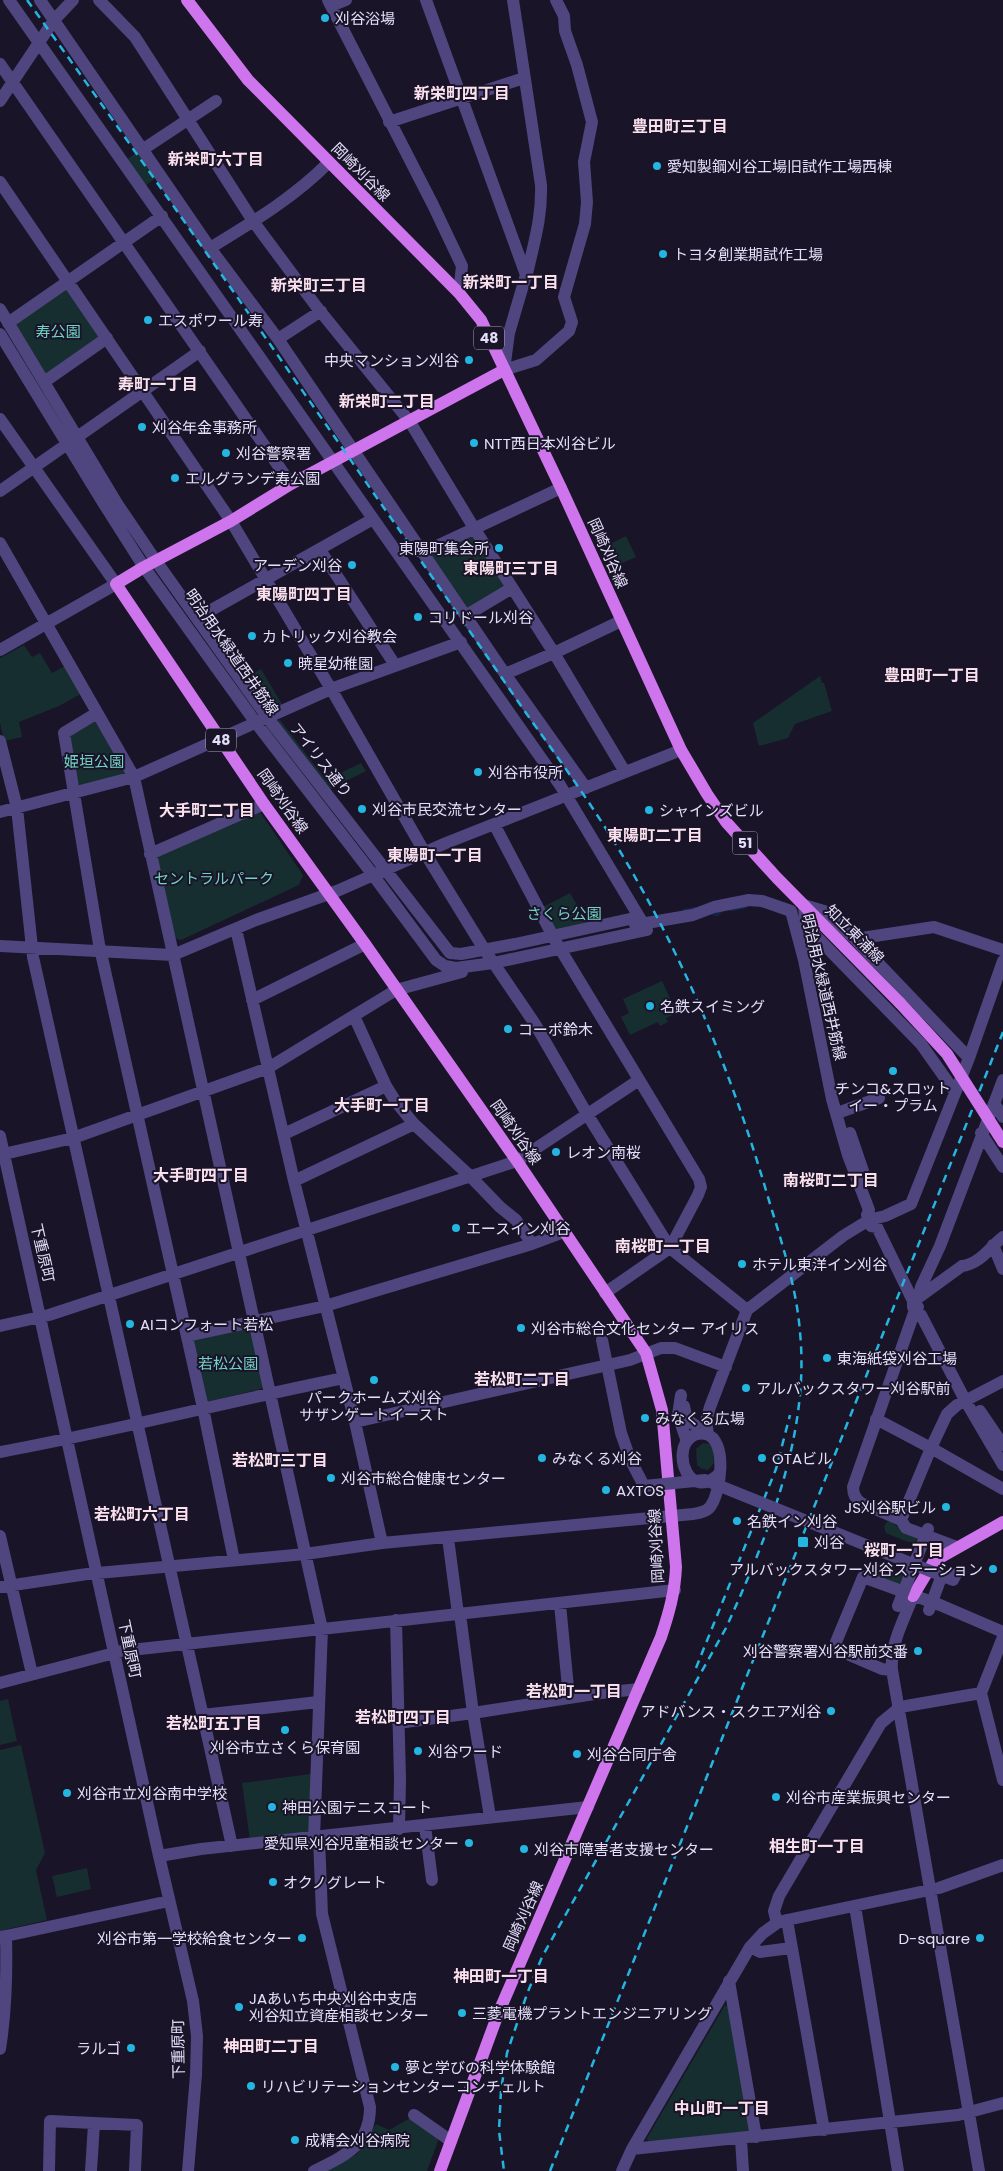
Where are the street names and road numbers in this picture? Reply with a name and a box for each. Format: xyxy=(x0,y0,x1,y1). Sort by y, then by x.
street label: 岡崎刈谷線 xyxy=(327,138,395,206)
road number: 48 xyxy=(474,326,504,349)
street label: 岡崎刈谷線 xyxy=(583,514,633,592)
street label: 明治用水緑道西井筋線 xyxy=(180,585,284,719)
street label: アイリス通り xyxy=(285,718,357,802)
road number: 48 xyxy=(206,728,236,752)
street label: 岡崎刈谷線 xyxy=(253,764,313,838)
road number: 51 xyxy=(732,831,758,854)
street label: 知立東浦線 xyxy=(821,900,889,968)
street label: 明治用水緑道西井筋線 xyxy=(797,912,851,1062)
street label: 岡崎刈谷線 xyxy=(486,1095,546,1169)
street label: 下重原町 xyxy=(26,1221,60,1285)
street label: 岡崎刈谷線 xyxy=(644,1508,668,1584)
street label: 下重原町 xyxy=(113,1617,147,1681)
street label: 岡崎刈谷線 xyxy=(498,1877,548,1955)
street label: 下重原町 xyxy=(167,2019,189,2079)

